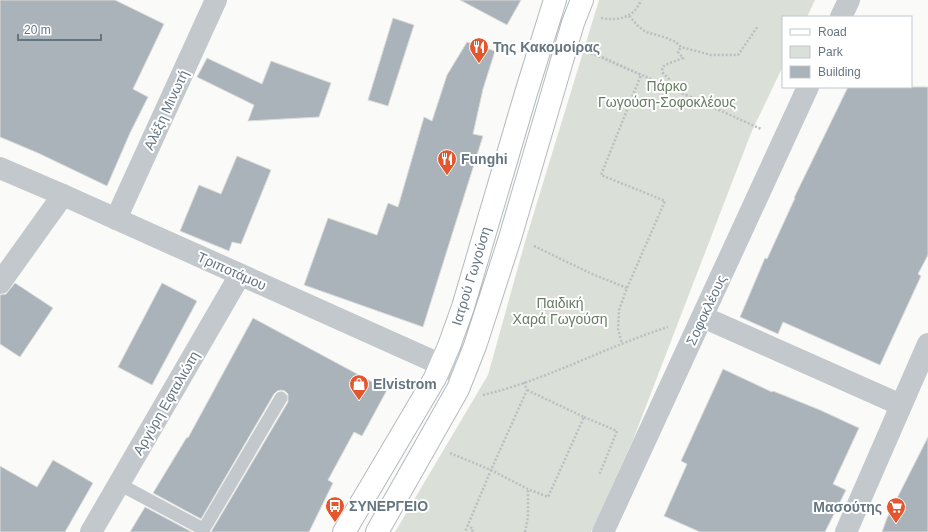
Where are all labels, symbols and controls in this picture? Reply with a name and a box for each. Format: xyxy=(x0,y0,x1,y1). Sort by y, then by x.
scale bar xyxy=(18,16,101,42)
legend xyxy=(782,16,912,88)
text: 20 m xyxy=(24,23,51,37)
text: Road xyxy=(818,25,847,39)
restaurant icon: Της Κακομοίρας xyxy=(468,36,490,64)
place label: Της Κακομοίρας xyxy=(493,39,600,55)
text: Park xyxy=(818,45,844,59)
text: Building xyxy=(818,65,861,79)
street label: Αλέξη Μινωτή xyxy=(141,67,191,153)
park label: Πάρκο Γωγούση-Σοφοκλέους xyxy=(598,78,736,110)
restaurant icon: Funghi xyxy=(436,148,458,176)
place label: Funghi xyxy=(461,151,508,167)
street label: Ιατρού Γωγούση xyxy=(448,225,494,327)
street label: Τριποτάμου xyxy=(195,249,269,293)
street label: Σοφοκλέους xyxy=(683,272,729,348)
park label: Παιδική Χαρά Γωγούση xyxy=(513,295,607,327)
street label: Αργύρη Εφταλιώτη xyxy=(130,348,202,458)
shop icon: Elvistrom xyxy=(348,373,370,401)
place label: Elvistrom xyxy=(373,376,437,392)
bus stop icon: ΣΥΝΕΡΓΕΙΟ xyxy=(324,495,346,523)
supermarket icon: Μασούτης xyxy=(885,496,907,524)
place label: ΣΥΝΕΡΓΕΙΟ xyxy=(349,498,428,514)
place label: Μασούτης xyxy=(813,499,882,515)

